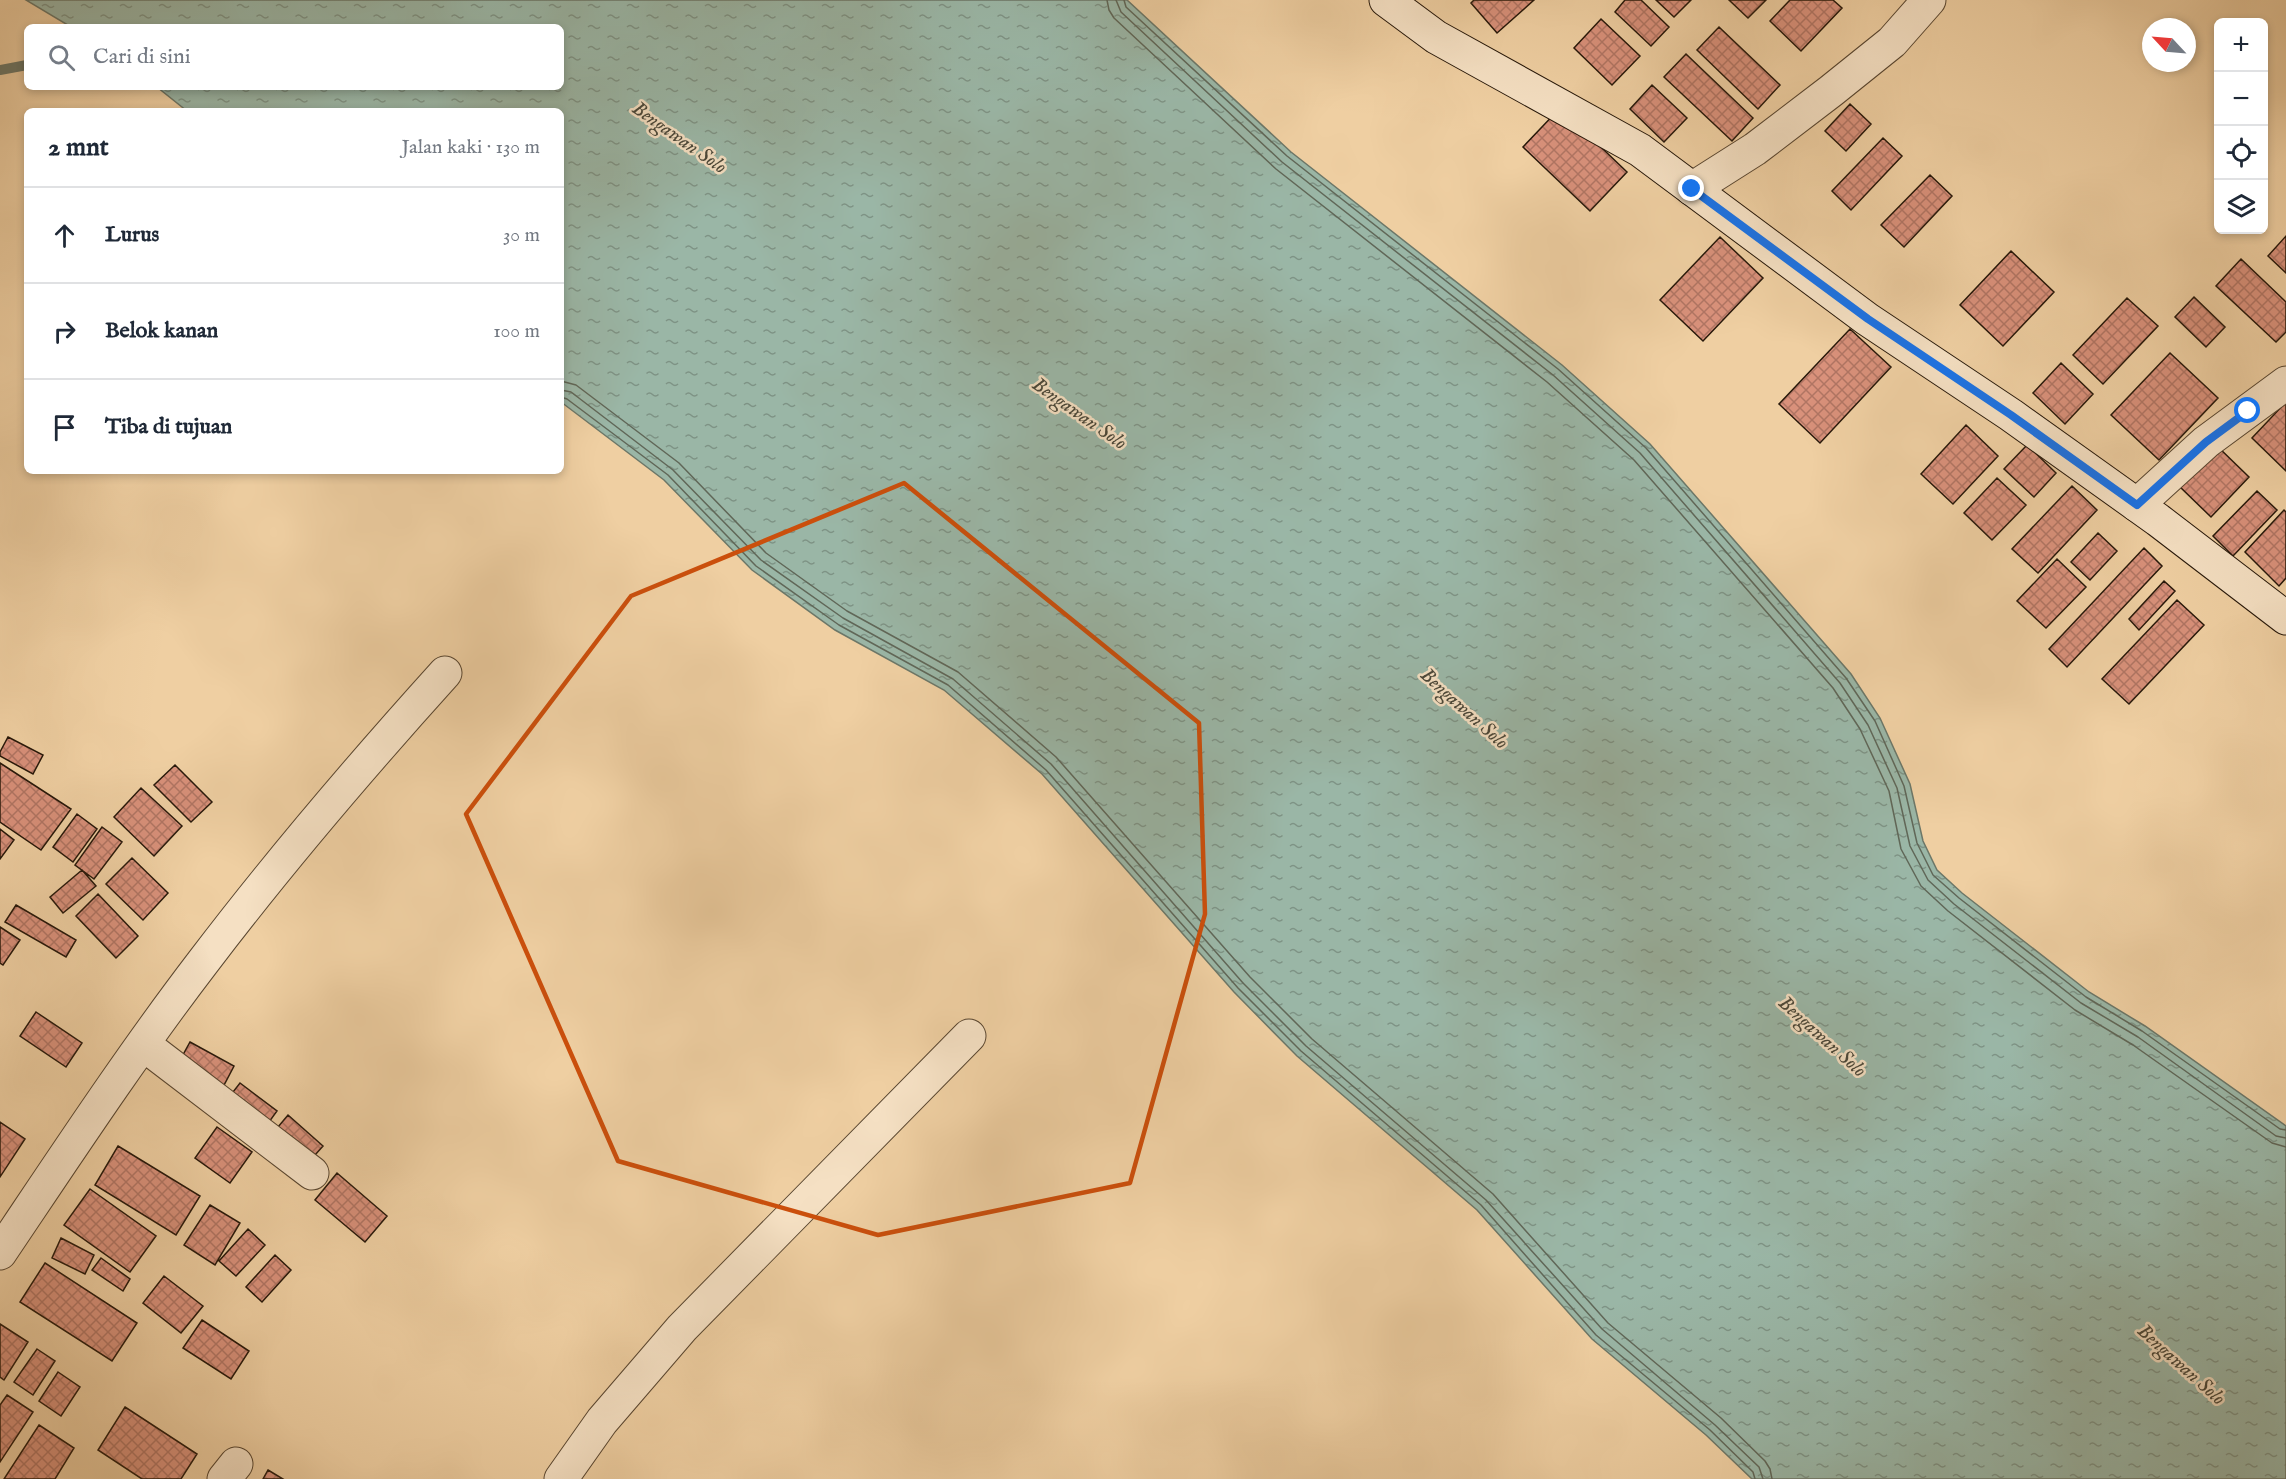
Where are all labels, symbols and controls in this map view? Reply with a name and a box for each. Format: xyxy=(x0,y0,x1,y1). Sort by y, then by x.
north arrow xyxy=(2142,18,2196,72)
map controls xyxy=(2214,18,2268,234)
button: + xyxy=(2214,18,2268,72)
search box xyxy=(24,24,564,90)
icon: search xyxy=(45,41,78,74)
text: Cari di sini xyxy=(93,43,191,71)
button: − xyxy=(2214,72,2268,126)
water label: Bengawan Solo xyxy=(626,96,731,181)
button: locate xyxy=(2214,126,2268,180)
text: 2 mnt xyxy=(48,131,109,164)
text: Jalan kaki · 130 m xyxy=(401,135,540,160)
route end xyxy=(1678,175,1704,201)
button: layers xyxy=(2214,180,2268,234)
icon: ahead xyxy=(48,219,81,252)
text: Lurus xyxy=(105,221,159,249)
text: 30 m xyxy=(503,223,540,248)
icon: right xyxy=(48,315,81,348)
text: Belok kanan xyxy=(105,317,218,345)
text: 100 m xyxy=(493,319,540,344)
water label: Bengawan Solo xyxy=(1026,372,1131,457)
route start xyxy=(2234,397,2260,423)
icon: arrive xyxy=(48,411,81,444)
text: Tiba di tujuan xyxy=(105,413,232,441)
water label: Bengawan Solo xyxy=(1414,663,1513,756)
water label: Bengawan Solo xyxy=(1772,991,1871,1084)
water label: Bengawan Solo xyxy=(2131,1319,2230,1412)

